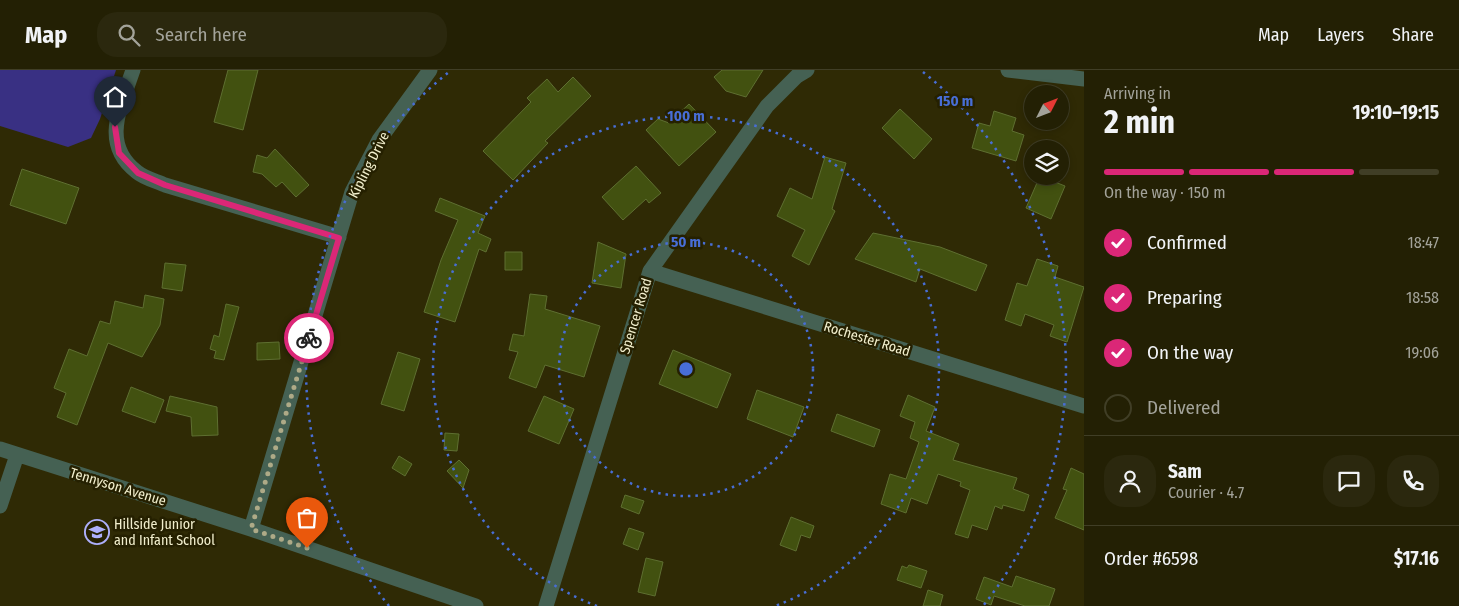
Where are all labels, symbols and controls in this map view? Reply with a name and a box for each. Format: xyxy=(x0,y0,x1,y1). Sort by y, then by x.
search box xyxy=(97,12,447,57)
text: Map xyxy=(25,21,67,49)
icon: search xyxy=(115,21,143,49)
text: Search here xyxy=(155,23,247,46)
text: Map xyxy=(1258,24,1289,46)
text: Layers xyxy=(1317,24,1364,46)
text: Share xyxy=(1392,24,1434,46)
pin xyxy=(94,76,136,127)
icon: home xyxy=(101,83,129,111)
text: Arriving in xyxy=(1104,84,1171,103)
north arrow xyxy=(1024,85,1069,130)
map controls xyxy=(1024,85,1069,185)
text: 150 m xyxy=(937,92,973,110)
text: 19:10–19:15 xyxy=(1352,101,1439,124)
text: 2 min xyxy=(1104,103,1175,141)
text: 100 m xyxy=(667,107,705,125)
street label: Kipling Drive xyxy=(345,129,393,201)
button: layers xyxy=(1024,140,1069,185)
text: On the way · 150 m xyxy=(1104,183,1225,202)
icon: check xyxy=(1104,229,1132,257)
text: Confirmed xyxy=(1147,231,1227,254)
text: 50 m xyxy=(671,233,701,251)
text: 18:47 xyxy=(1408,233,1439,252)
street label: Spencer Road xyxy=(616,276,656,356)
icon: check xyxy=(1104,284,1132,312)
text: Preparing xyxy=(1147,286,1222,309)
text: 18:58 xyxy=(1406,288,1439,307)
courier xyxy=(284,313,334,363)
street label: Rochester Road xyxy=(822,318,912,360)
icon: bike xyxy=(295,324,323,352)
icon: check xyxy=(1104,339,1132,367)
text: On the way xyxy=(1147,341,1233,364)
text: 19:06 xyxy=(1405,343,1439,362)
centre of rings xyxy=(677,360,695,378)
text: Delivered xyxy=(1147,396,1221,419)
button: person xyxy=(1104,455,1156,507)
button: chat xyxy=(1323,455,1375,507)
button: phone xyxy=(1387,455,1439,507)
text: Sam xyxy=(1168,460,1202,483)
street label: Tennyson Avenue xyxy=(68,464,168,510)
text: Courier · 4.7 xyxy=(1168,483,1244,502)
pin xyxy=(286,497,328,548)
icon: bag xyxy=(293,504,321,532)
place label: Hillside Junior and Infant School xyxy=(114,516,215,549)
school or university icon: Hillside Junior and Infant School xyxy=(84,519,110,545)
text: Order #6598 xyxy=(1104,547,1198,570)
text: $17.16 xyxy=(1394,547,1439,570)

